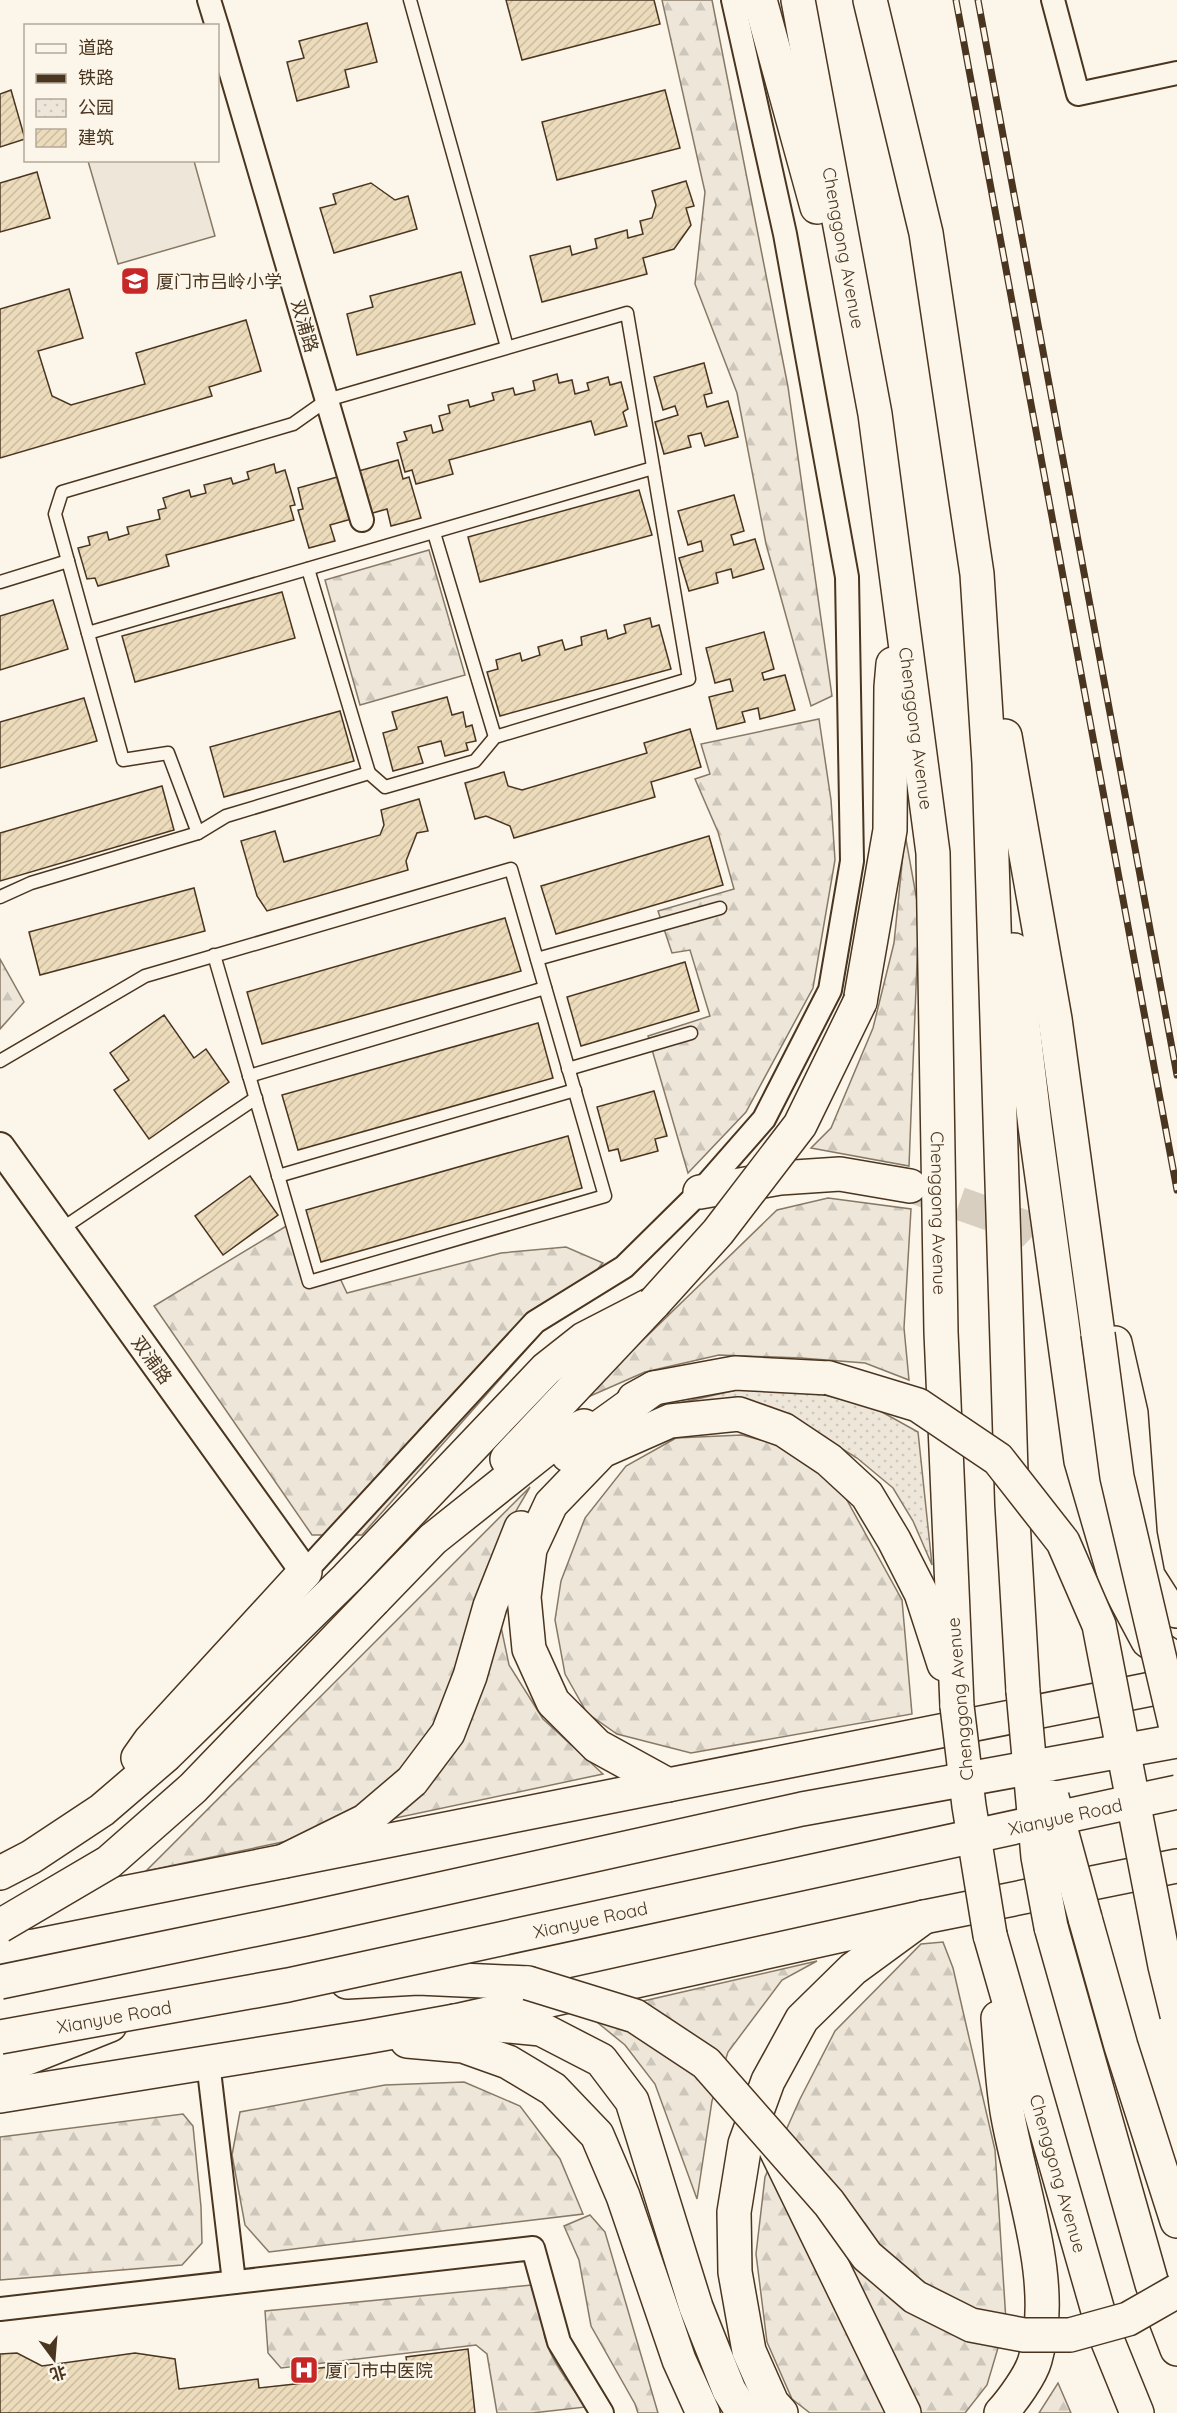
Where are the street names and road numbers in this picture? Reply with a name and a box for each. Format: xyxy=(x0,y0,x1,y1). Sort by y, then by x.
street label: Chenggong Avenue xyxy=(818,165,870,330)
street label: 双浦路 xyxy=(287,297,323,355)
street label: Chenggong Avenue xyxy=(894,646,939,811)
street label: Chenggong Avenue xyxy=(926,1131,952,1295)
street label: 双浦路 xyxy=(127,1331,177,1389)
street label: Chenggong Avenue xyxy=(941,1616,979,1782)
street label: Xianyue Road xyxy=(1006,1793,1125,1840)
street label: Xianyue Road xyxy=(531,1896,650,1943)
street label: Xianyue Road xyxy=(55,1995,173,2038)
street label: Chenggong Avenue xyxy=(1025,2092,1092,2255)

